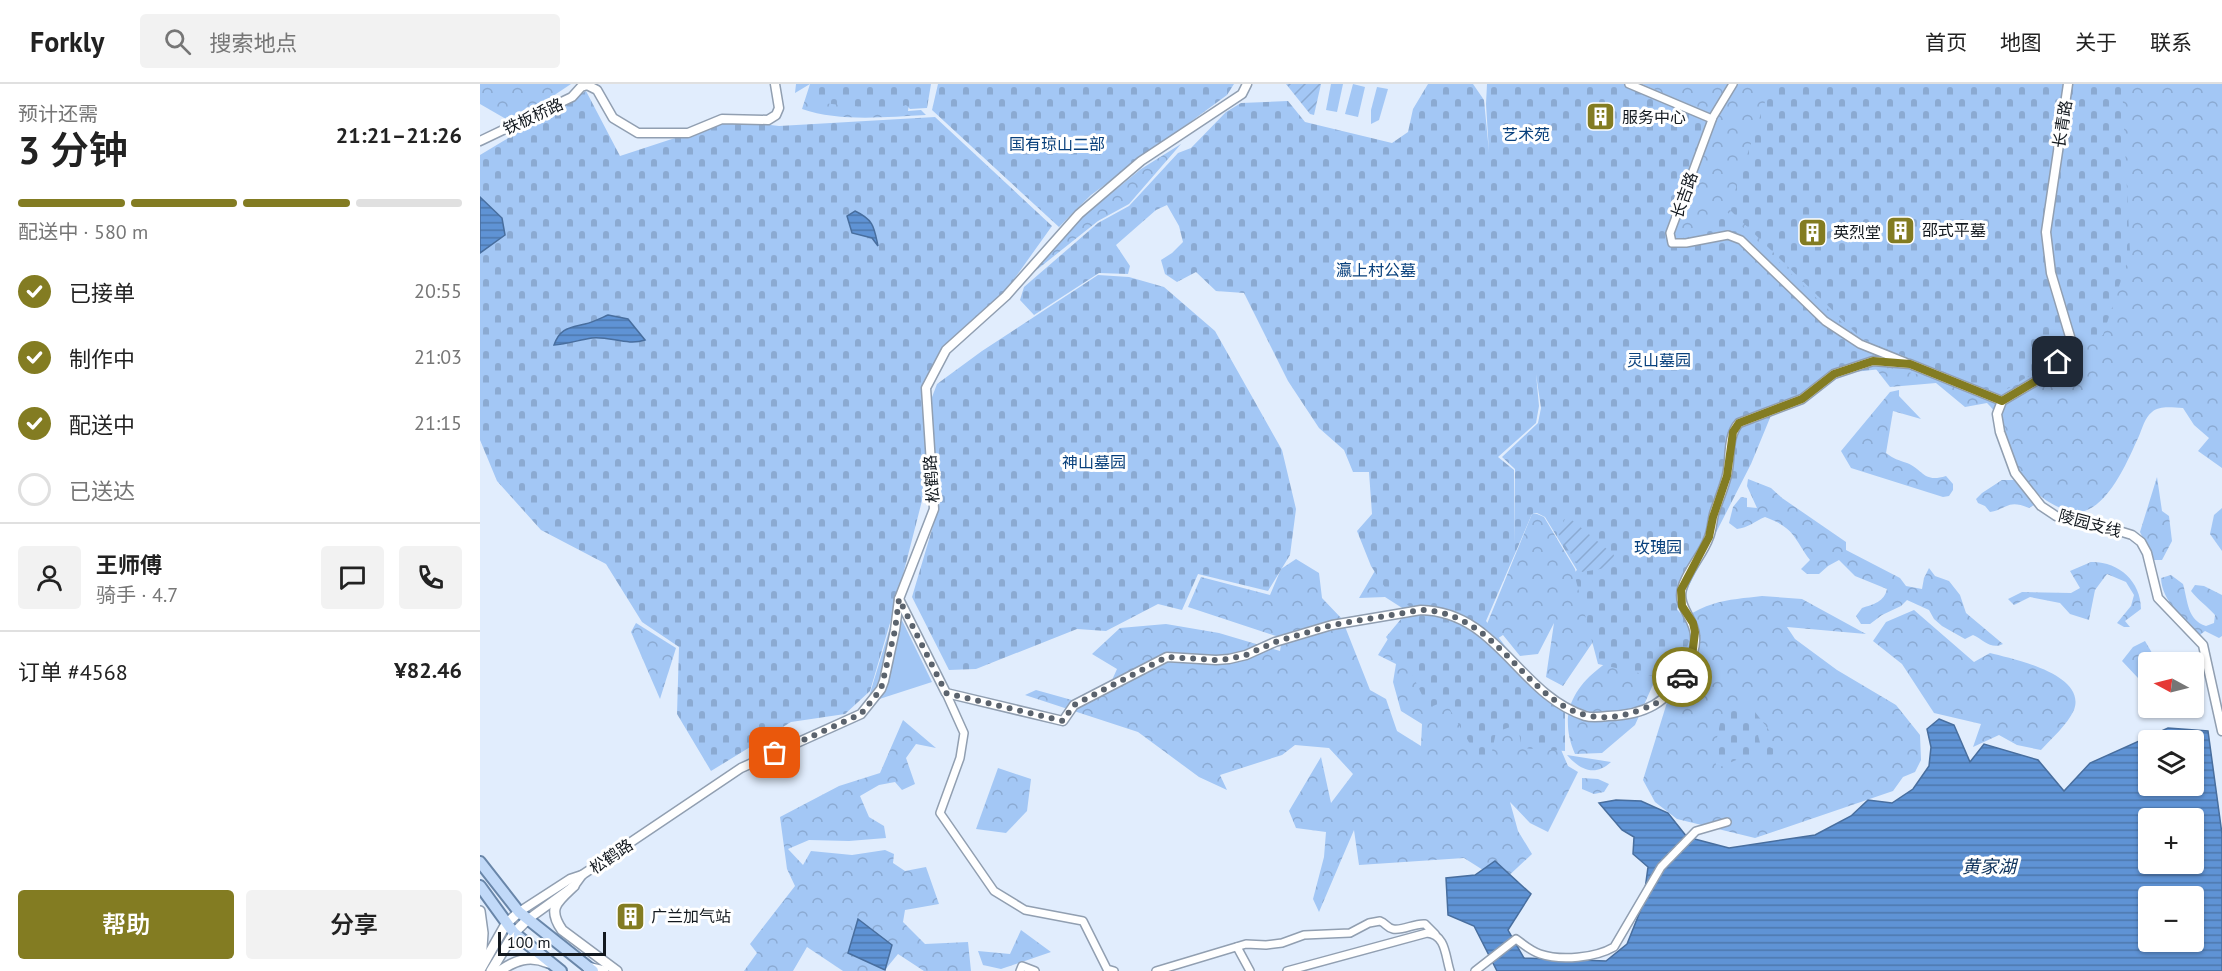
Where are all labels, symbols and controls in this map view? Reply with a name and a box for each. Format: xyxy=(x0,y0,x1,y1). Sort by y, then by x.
search box xyxy=(140,14,560,68)
text: Forkly xyxy=(30,23,104,60)
icon: search xyxy=(161,25,194,58)
text: 搜索地点 xyxy=(209,29,297,57)
text: 首页 xyxy=(1925,29,1967,56)
text: 地图 xyxy=(2000,29,2042,56)
text: 关于 xyxy=(2075,29,2117,56)
text: 联系 xyxy=(2150,29,2192,56)
street label: 铁板桥路 xyxy=(500,93,566,139)
street label: 长青路 xyxy=(2048,99,2076,149)
text: 预计还需 xyxy=(18,101,98,127)
building icon: 服务中心 xyxy=(1585,101,1617,133)
place label: 服务中心 xyxy=(1622,107,1686,127)
text: 21:21–21:26 xyxy=(336,121,462,149)
text: 3 分钟 xyxy=(18,124,128,175)
park label: 艺术苑 xyxy=(1502,124,1550,144)
park label: 国有琼山二部 xyxy=(1009,134,1105,154)
street label: 长吉路 xyxy=(1666,169,1702,221)
building icon: 邵式平墓 xyxy=(1885,214,1917,246)
building icon: 英烈堂 xyxy=(1796,216,1828,248)
text: 配送中 · 580 m xyxy=(18,219,148,245)
place label: 邵式平墓 xyxy=(1922,220,1986,240)
place label: 英烈堂 xyxy=(1833,222,1881,242)
park label: 瀛上村公墓 xyxy=(1336,260,1416,280)
icon: check xyxy=(18,275,51,308)
text: 20:55 xyxy=(414,278,462,304)
text: 已接单 xyxy=(69,279,135,307)
pin xyxy=(2032,336,2083,387)
icon: check xyxy=(18,341,51,374)
text: 21:03 xyxy=(414,344,462,370)
text: 制作中 xyxy=(69,345,135,373)
icon: home xyxy=(2041,345,2074,378)
park label: 灵山墓园 xyxy=(1627,350,1691,370)
icon: check xyxy=(18,407,51,440)
text: 21:15 xyxy=(414,410,462,436)
text: 配送中 xyxy=(69,411,135,439)
park label: 神山墓园 xyxy=(1062,452,1126,472)
street label: 松鹤路 xyxy=(919,454,943,504)
text: 已送达 xyxy=(69,477,135,505)
street label: 陵园支线 xyxy=(2056,505,2124,541)
park label: 玫瑰园 xyxy=(1634,537,1682,557)
button: person xyxy=(18,546,81,609)
button: chat xyxy=(321,546,384,609)
button: phone xyxy=(399,546,462,609)
text: 王师傅 xyxy=(96,551,162,579)
text: 骑手 · 4.7 xyxy=(96,582,178,608)
courier xyxy=(1652,647,1712,707)
north arrow xyxy=(2138,652,2204,718)
map controls xyxy=(2138,652,2204,952)
text: ¥82.46 xyxy=(394,656,462,684)
text: 订单 #4568 xyxy=(18,658,128,686)
icon: car xyxy=(1666,661,1699,694)
pin xyxy=(749,727,800,778)
button: layers xyxy=(2138,730,2204,796)
icon: bag xyxy=(758,736,791,769)
button: + xyxy=(2138,808,2204,874)
street label: 松鹤路 xyxy=(586,834,636,878)
water label: 黄家湖 xyxy=(1962,855,2019,878)
button: − xyxy=(2138,886,2204,952)
button: 帮助 xyxy=(18,890,234,959)
button: 分享 xyxy=(246,890,462,959)
building icon: 广兰加气站 xyxy=(614,900,646,932)
place label: 广兰加气站 xyxy=(651,906,731,926)
scale bar xyxy=(498,929,606,956)
text: 100 m xyxy=(507,932,550,952)

